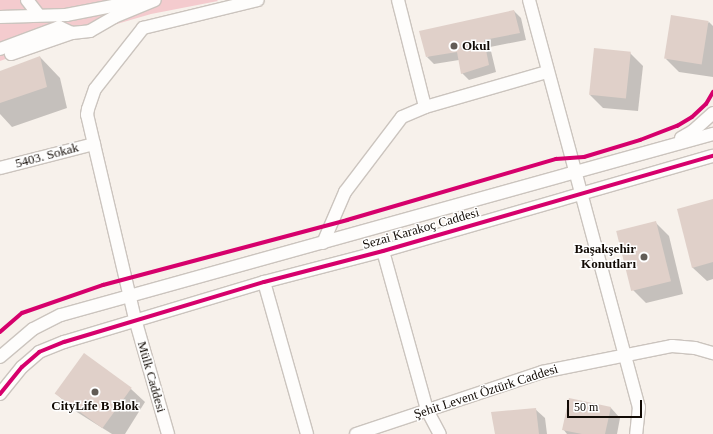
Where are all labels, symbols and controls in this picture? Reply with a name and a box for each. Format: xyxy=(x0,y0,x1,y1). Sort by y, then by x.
place label: Okul xyxy=(462,38,490,54)
marker: Okul xyxy=(449,41,459,51)
street label: 5403. Sokak xyxy=(14,140,80,172)
street label: Sezai Karakoç Caddesi xyxy=(361,205,481,253)
place label: Başakşehir Konutları xyxy=(575,242,636,273)
marker: Başakşehir Konutları xyxy=(639,252,649,262)
street label: Mülk Caddesi xyxy=(133,340,169,414)
street label: Şehit Levent Öztürk Caddesi xyxy=(412,361,560,423)
marker: CityLife B Blok xyxy=(90,387,100,397)
scale bar xyxy=(569,392,644,418)
place label: CityLife B Blok xyxy=(51,398,139,414)
text: 50 m xyxy=(574,400,598,414)

